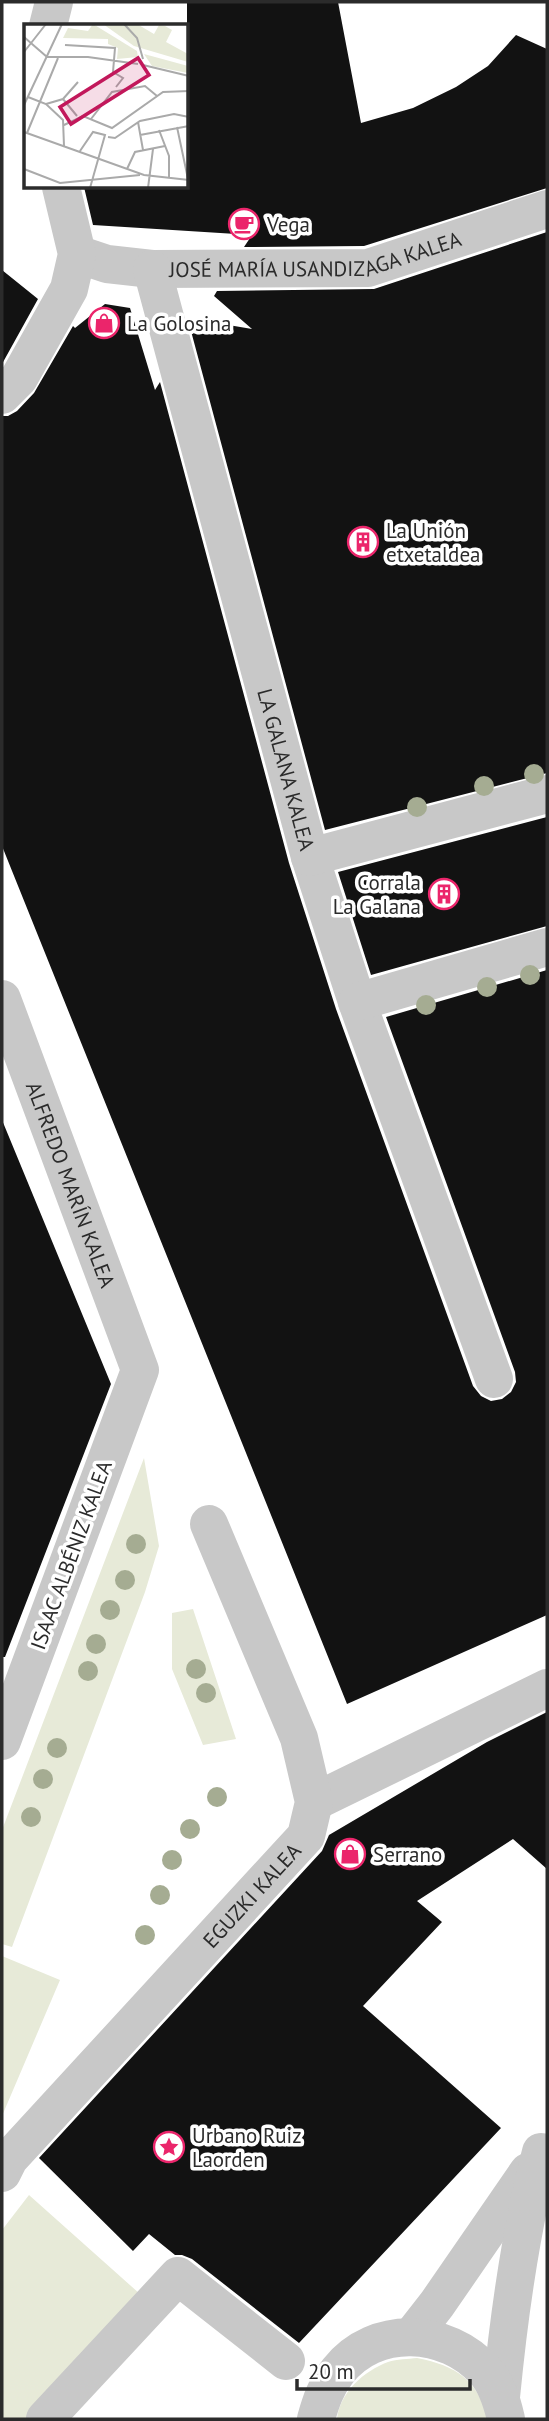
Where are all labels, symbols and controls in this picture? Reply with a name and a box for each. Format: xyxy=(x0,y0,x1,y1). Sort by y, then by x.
inset map xyxy=(24,24,189,189)
cafe icon: Vega xyxy=(227,207,261,241)
place label: Vega xyxy=(266,211,310,238)
street label: JOSÉ MARÍA USANDIZAGA KALEA xyxy=(168,225,465,282)
shop icon: La Golosina xyxy=(87,306,121,340)
place label: La Golosina xyxy=(127,310,231,337)
place label: La Unión etxetaldea xyxy=(386,517,480,568)
building icon: La Unión etxetaldea xyxy=(346,525,380,559)
street label: LA GALANA KALEA xyxy=(252,685,321,854)
place label: Corrala La Galana xyxy=(333,869,421,920)
building icon: Corrala La Galana xyxy=(427,877,461,911)
street label: ALFREDO MARÍN KALEA xyxy=(20,1078,122,1292)
street label: ISAAC ALBÉNIZ KALEA xyxy=(24,1456,118,1653)
street label: EGUZKI KALEA xyxy=(197,1837,307,1953)
shop icon: Serrano xyxy=(333,1837,367,1871)
place label: Serrano xyxy=(373,1841,442,1868)
place label: Urbano Ruiz Laorden xyxy=(192,2122,302,2173)
place icon: Urbano Ruiz Laorden xyxy=(152,2130,186,2164)
scale bar xyxy=(297,2348,470,2392)
text: 20 m xyxy=(308,2358,354,2385)

